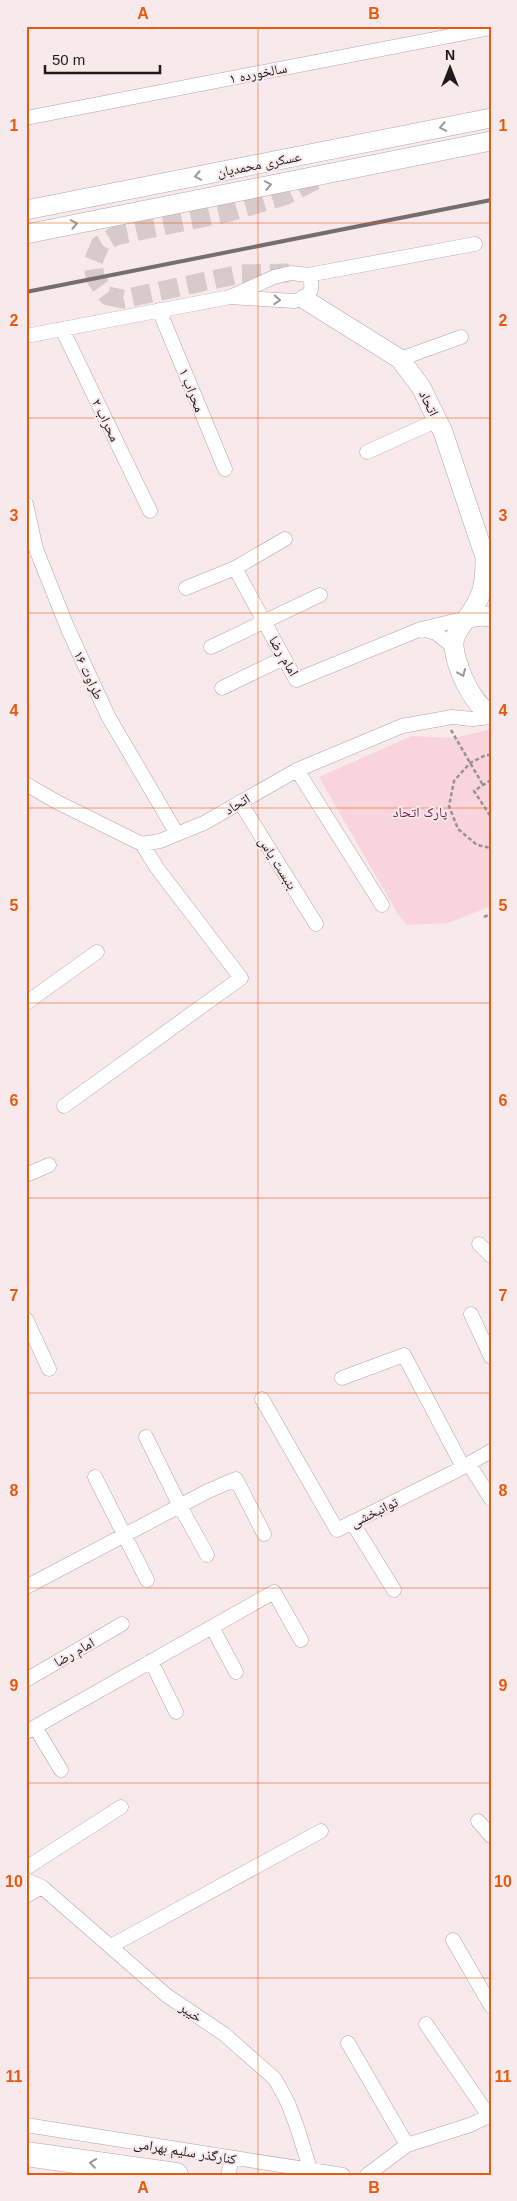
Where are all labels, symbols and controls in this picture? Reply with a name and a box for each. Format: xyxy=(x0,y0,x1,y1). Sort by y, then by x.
text: A xyxy=(137,5,149,22)
text: B xyxy=(368,5,380,22)
scale bar xyxy=(45,42,160,74)
north arrow xyxy=(424,42,474,92)
text: N xyxy=(445,47,455,63)
text: 50 m xyxy=(52,51,85,68)
street label: سالخورده ۱ xyxy=(228,60,289,87)
text: 1 xyxy=(10,117,19,134)
text: 1 xyxy=(499,117,508,134)
one-way arrow xyxy=(439,121,447,132)
street label: عسکری محمدیان xyxy=(215,148,303,181)
one-way arrow xyxy=(193,170,202,181)
one-way arrow xyxy=(263,181,272,191)
one-way arrow xyxy=(70,219,78,230)
one-way arrow xyxy=(274,294,282,305)
text: 2 xyxy=(10,312,19,329)
text: 2 xyxy=(499,312,508,329)
street label: محراب ۱ xyxy=(175,366,208,415)
street label: اتحاد xyxy=(416,387,442,419)
street label: محراب ۲ xyxy=(88,396,123,444)
text: 3 xyxy=(10,507,19,524)
text: 3 xyxy=(499,507,508,524)
street label: امام رضا xyxy=(264,633,302,680)
street label: طراوت ۱۶ xyxy=(70,648,107,702)
one-way arrow xyxy=(456,668,467,677)
text: 4 xyxy=(10,702,19,719)
text: 4 xyxy=(499,702,508,719)
street label: اتحاد xyxy=(221,790,253,818)
park label: پارک اتحاد xyxy=(393,804,447,821)
street label: بنبست یاس xyxy=(255,834,301,893)
text: 5 xyxy=(10,897,19,914)
text: 5 xyxy=(499,897,508,914)
text: 6 xyxy=(10,1092,19,1109)
text: 6 xyxy=(499,1092,508,1109)
text: 7 xyxy=(10,1287,19,1304)
text: 7 xyxy=(499,1287,508,1304)
text: 8 xyxy=(10,1482,19,1499)
text: 8 xyxy=(499,1482,508,1499)
street label: توانبخشی xyxy=(348,1494,401,1531)
street label: امام رضا xyxy=(51,1634,98,1672)
text: 9 xyxy=(10,1677,19,1694)
text: 9 xyxy=(499,1677,508,1694)
text: 10 xyxy=(5,1873,23,1890)
text: 10 xyxy=(494,1873,512,1890)
street label: خیبر xyxy=(175,1998,205,2026)
text: 11 xyxy=(6,2068,23,2085)
text: 11 xyxy=(495,2068,512,2085)
street label: کنارگذر سلیم بهرامی xyxy=(132,2135,238,2169)
one-way arrow xyxy=(89,2158,97,2169)
text: A xyxy=(137,2179,149,2196)
text: B xyxy=(368,2179,380,2196)

